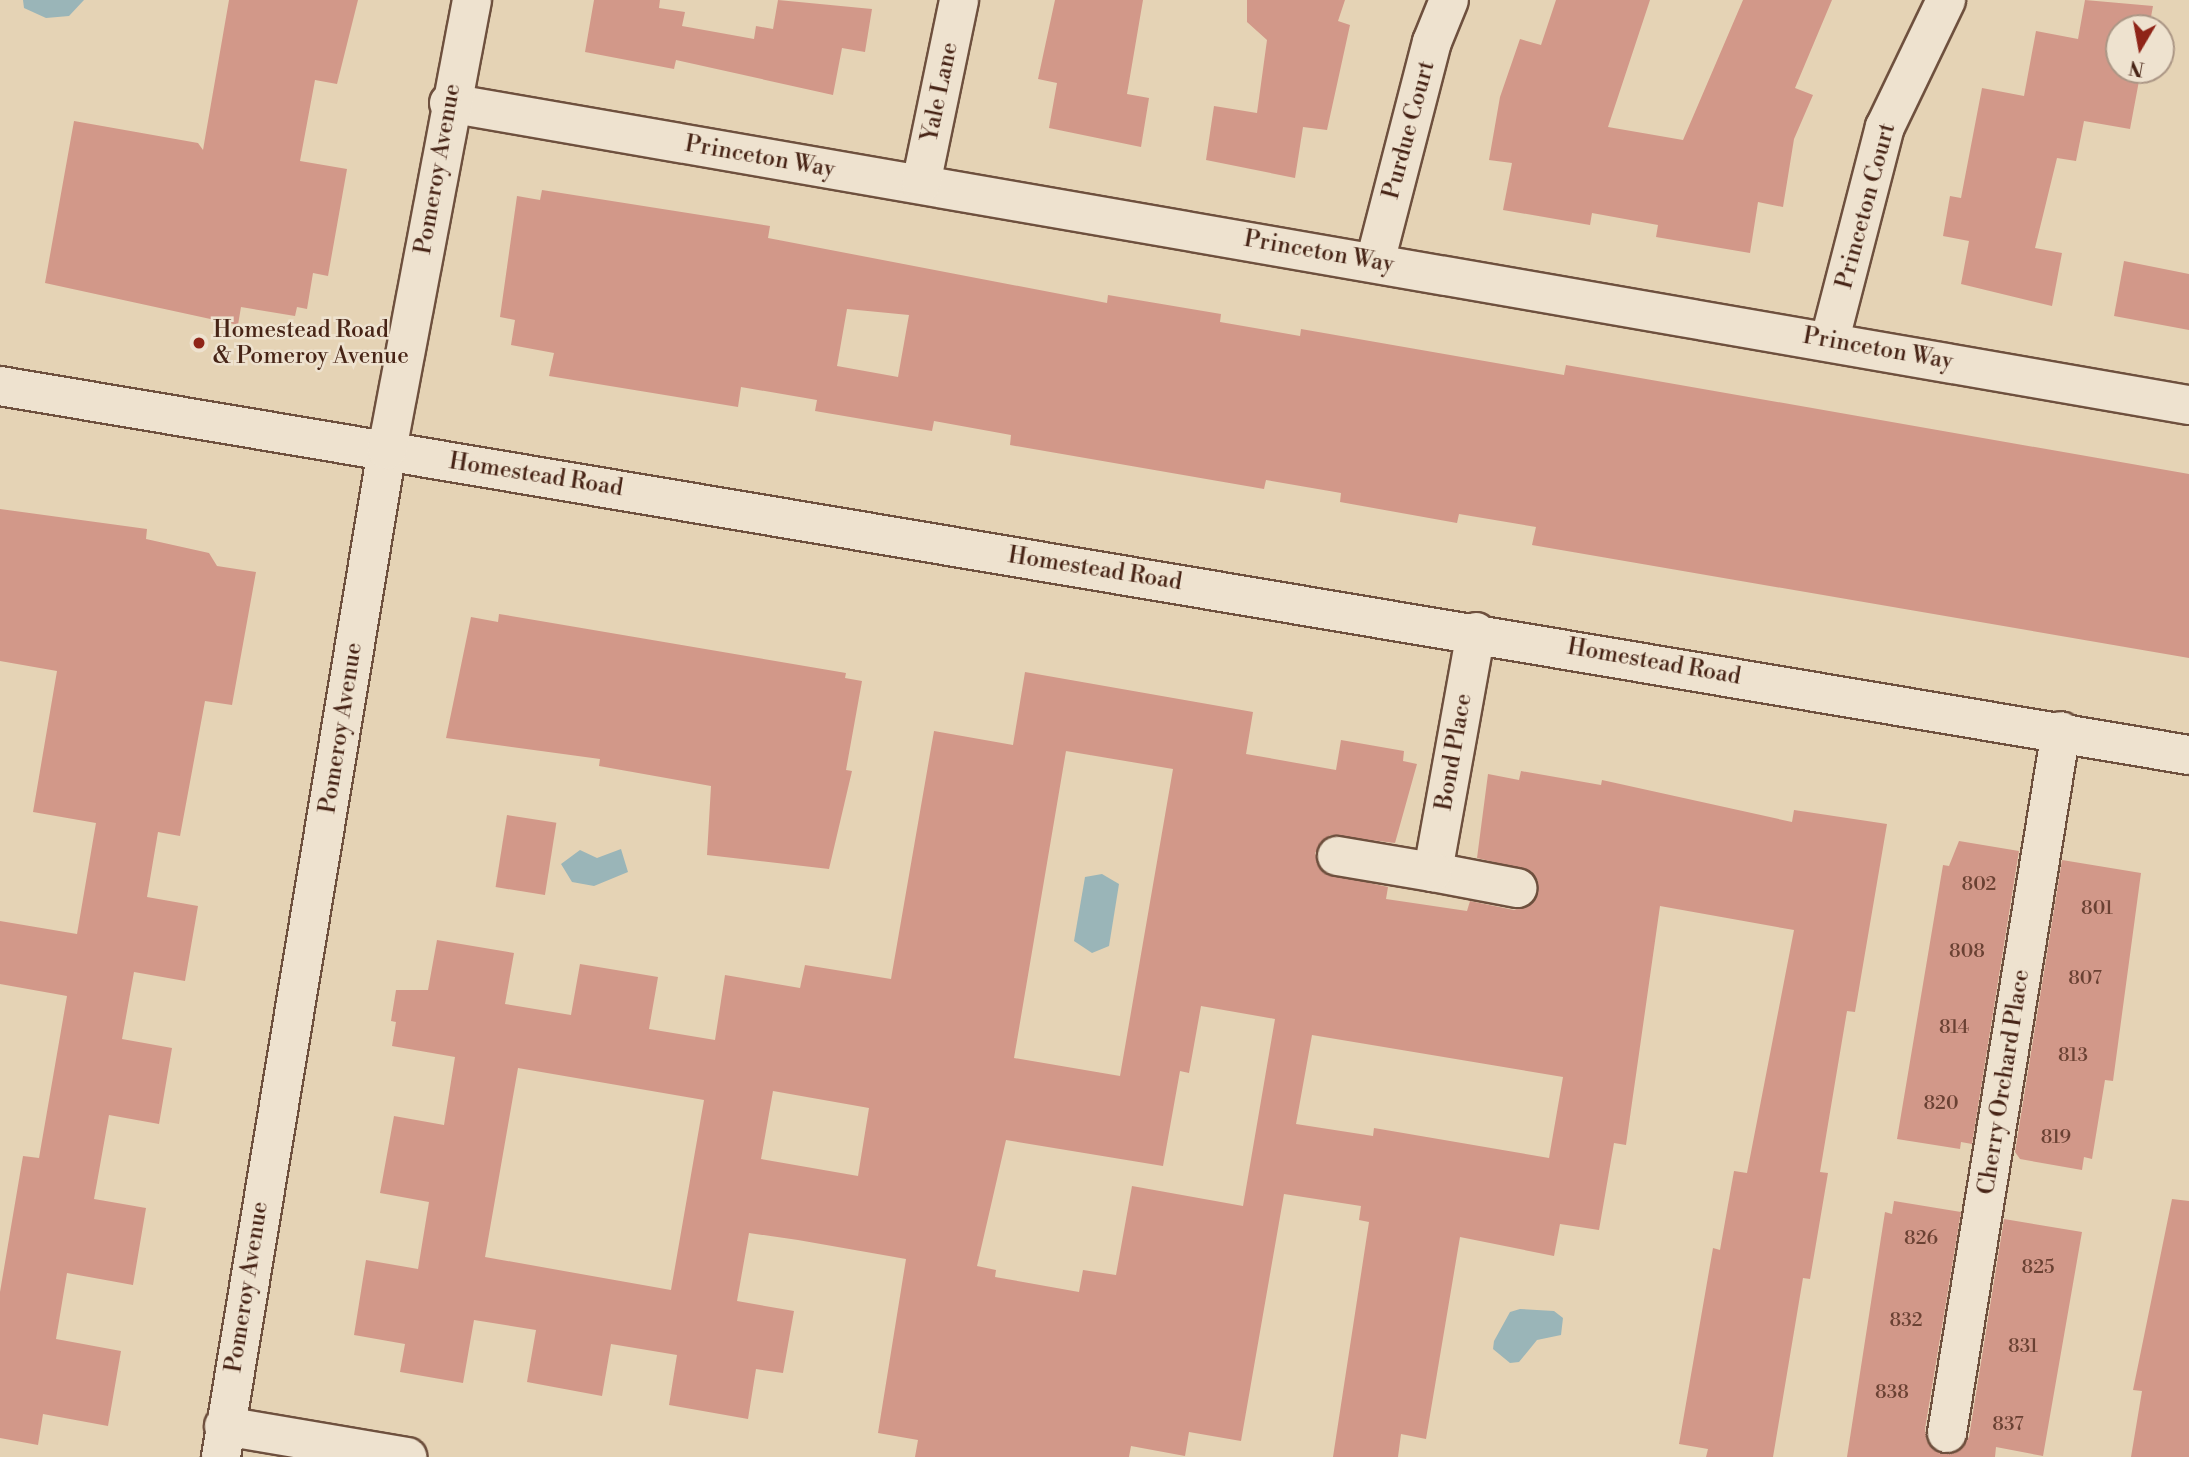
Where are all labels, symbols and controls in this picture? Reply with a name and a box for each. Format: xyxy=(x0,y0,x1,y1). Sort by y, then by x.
north arrow xyxy=(2105,14,2175,84)
street label: Yale Lane xyxy=(916,40,964,144)
text: N xyxy=(2127,55,2146,81)
street label: Purdue Court xyxy=(1377,58,1441,202)
street label: Pomeroy Avenue xyxy=(409,82,467,256)
street label: Princeton Court xyxy=(1831,120,1901,292)
street label: Princeton Way xyxy=(683,130,837,184)
street label: Princeton Way xyxy=(1242,225,1396,279)
place label: Homestead Road & Pomeroy Avenue xyxy=(213,316,409,370)
street label: Princeton Way xyxy=(1801,322,1955,376)
marker: Homestead Road & Pomeroy Avenue xyxy=(191,335,207,351)
street label: Homestead Road xyxy=(447,448,625,502)
street label: Homestead Road xyxy=(1006,542,1184,596)
street label: Homestead Road xyxy=(1565,633,1743,691)
street label: Pomeroy Avenue xyxy=(314,641,368,815)
street label: Bond Place xyxy=(1430,691,1478,813)
house number: 802 xyxy=(1962,874,1996,896)
house number: 801 xyxy=(2081,898,2113,920)
house number: 808 xyxy=(1949,941,1985,963)
street label: Cherry Orchard Place xyxy=(1973,967,2035,1197)
house number: 807 xyxy=(2068,968,2102,990)
house number: 814 xyxy=(1939,1017,1969,1039)
house number: 813 xyxy=(2058,1045,2088,1067)
house number: 820 xyxy=(1923,1093,1959,1115)
house number: 819 xyxy=(2041,1127,2071,1149)
street label: Pomeroy Avenue xyxy=(220,1200,274,1374)
house number: 826 xyxy=(1904,1228,1938,1250)
house number: 825 xyxy=(2022,1257,2054,1279)
house number: 832 xyxy=(1890,1310,1922,1332)
house number: 831 xyxy=(2008,1336,2038,1358)
house number: 838 xyxy=(1875,1382,1909,1404)
house number: 837 xyxy=(1992,1414,2024,1436)

